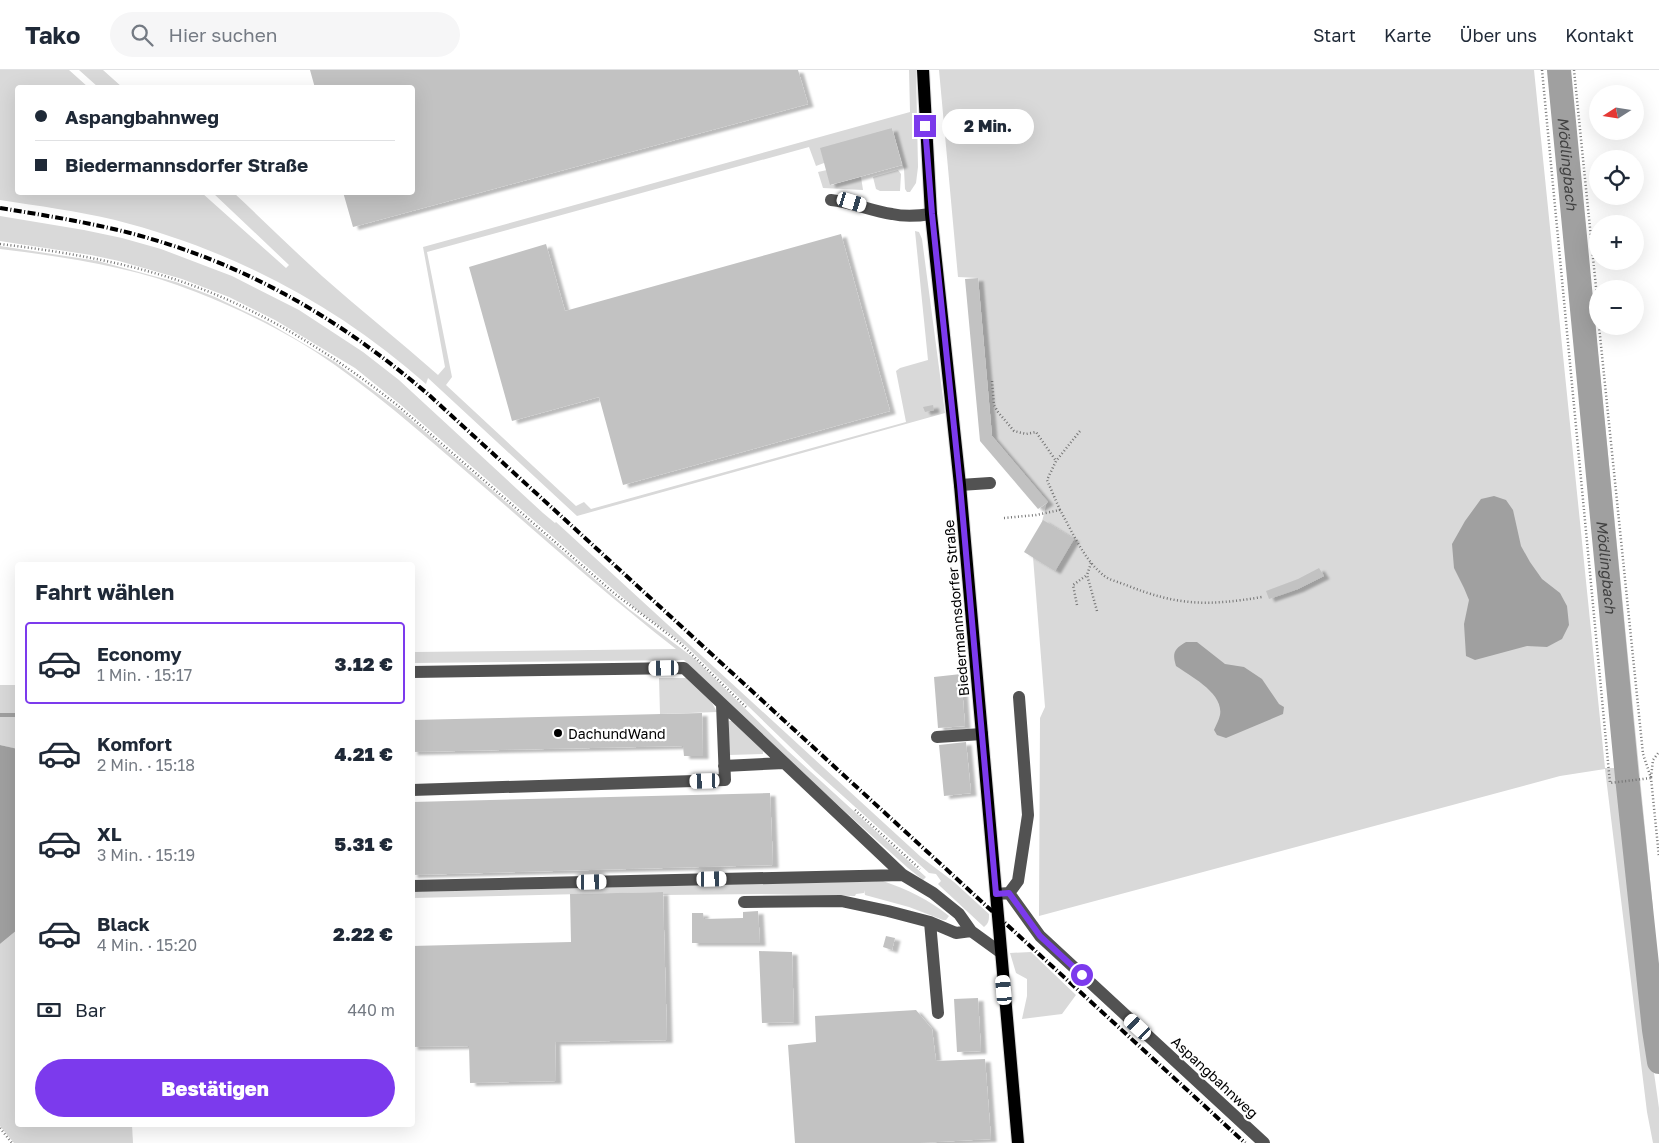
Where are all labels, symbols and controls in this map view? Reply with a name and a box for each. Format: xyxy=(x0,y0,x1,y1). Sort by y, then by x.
search box xyxy=(110,12,460,57)
text: Tako xyxy=(25,20,80,49)
icon: search xyxy=(128,21,156,49)
text: Hier suchen xyxy=(168,23,277,46)
text: Start xyxy=(1313,24,1356,46)
text: Karte xyxy=(1384,24,1431,46)
text: Über uns xyxy=(1459,24,1537,46)
text: Kontakt xyxy=(1565,24,1634,46)
north arrow xyxy=(1589,85,1644,140)
map controls xyxy=(1589,85,1644,335)
text: Aspangbahnweg xyxy=(65,105,219,128)
callout: 2 Min. xyxy=(942,108,1035,144)
route end xyxy=(914,115,936,137)
text: 2 Min. xyxy=(964,116,1012,136)
water label: Mödlingbach xyxy=(1555,116,1582,212)
button: locate xyxy=(1589,150,1644,205)
text: Biedermannsdorfer Straße xyxy=(65,153,308,176)
car xyxy=(835,190,868,214)
button: + xyxy=(1589,215,1644,270)
button: − xyxy=(1589,280,1644,335)
street label: Biedermannsdorfer Straße xyxy=(940,519,972,697)
water label: Mödlingbach xyxy=(1593,519,1620,615)
text: Fahrt wählen xyxy=(35,578,174,605)
icon: car xyxy=(37,641,82,686)
text: Economy xyxy=(97,642,182,665)
text: 3.12 € xyxy=(335,652,393,675)
car xyxy=(648,660,679,676)
text: 1 Min. · 15:17 xyxy=(97,665,192,685)
place label: DachundWand xyxy=(568,725,666,742)
marker: DachundWand xyxy=(552,727,564,739)
icon: car xyxy=(37,731,82,776)
text: Komfort xyxy=(97,732,172,755)
text: 4.21 € xyxy=(334,742,393,765)
text: 2 Min. · 15:18 xyxy=(97,755,195,775)
car xyxy=(689,773,720,789)
icon: car xyxy=(37,821,82,866)
text: XL xyxy=(97,822,122,845)
text: 5.31 € xyxy=(334,832,393,855)
text: 3 Min. · 15:19 xyxy=(97,845,195,865)
car xyxy=(696,871,727,887)
car xyxy=(576,874,607,890)
icon: car xyxy=(37,911,82,956)
text: Black xyxy=(97,912,150,935)
text: 2.22 € xyxy=(333,922,393,945)
text: 4 Min. · 15:20 xyxy=(97,935,197,955)
route start xyxy=(1071,964,1093,986)
car xyxy=(995,974,1012,1006)
icon: cash xyxy=(35,996,63,1024)
text: Bar xyxy=(75,998,106,1021)
text: 440 m xyxy=(347,1000,395,1020)
car xyxy=(1121,1011,1154,1043)
street label: Aspangbahnweg xyxy=(1168,1033,1262,1121)
button: Bestätigen xyxy=(35,1059,395,1117)

